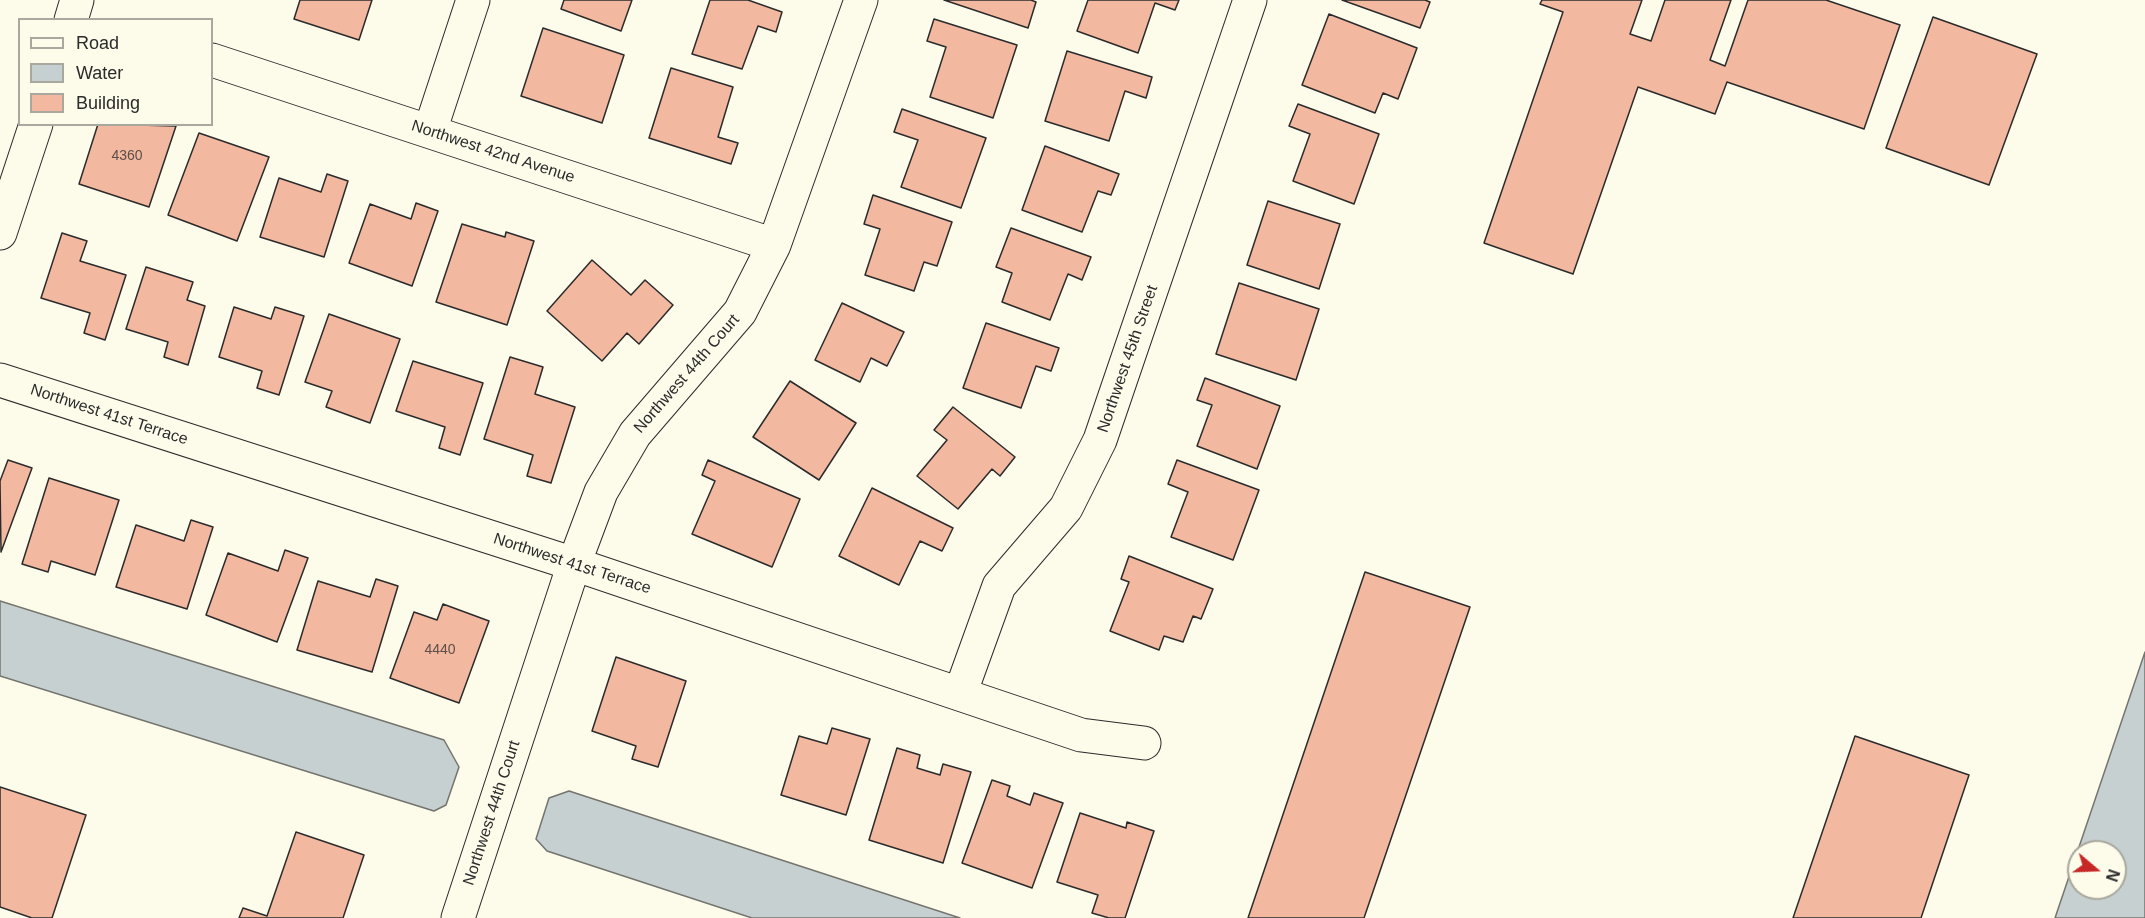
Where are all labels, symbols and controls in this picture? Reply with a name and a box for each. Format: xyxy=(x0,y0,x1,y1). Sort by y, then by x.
legend xyxy=(18,18,213,126)
text: Road xyxy=(76,33,119,53)
text: Water xyxy=(76,63,123,83)
text: Building xyxy=(76,93,140,113)
street label: Northwest 42nd Avenue xyxy=(409,117,577,187)
house number: 4360 xyxy=(111,148,143,164)
street label: Northwest 45th Street xyxy=(1094,283,1162,435)
street label: Northwest 44th Court xyxy=(630,311,744,437)
street label: Northwest 41st Terrace xyxy=(28,380,190,450)
street label: Northwest 41st Terrace xyxy=(491,529,653,599)
house number: 4440 xyxy=(424,642,456,658)
street label: Northwest 44th Court xyxy=(460,738,524,888)
north arrow xyxy=(2067,840,2127,900)
text: N xyxy=(2103,867,2123,884)

